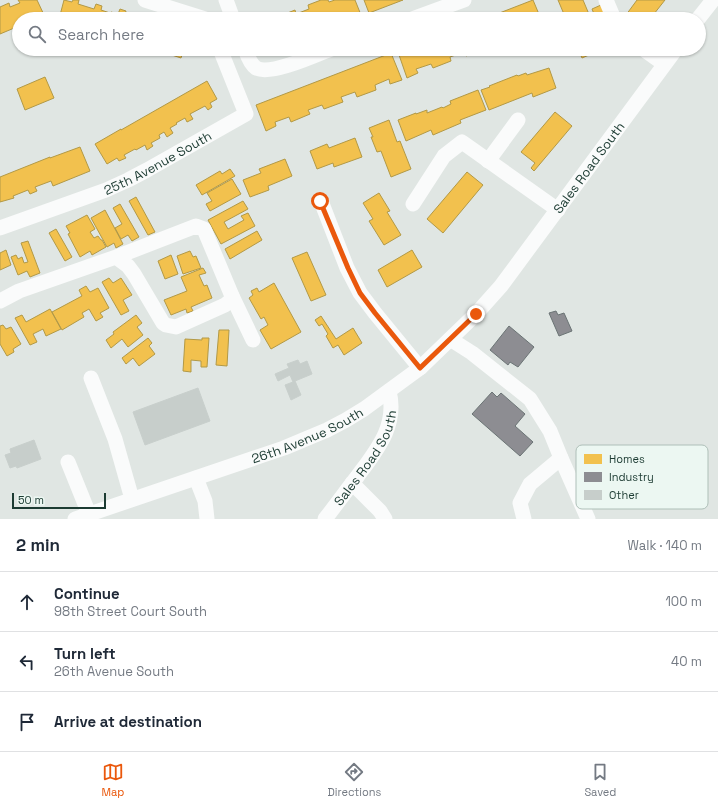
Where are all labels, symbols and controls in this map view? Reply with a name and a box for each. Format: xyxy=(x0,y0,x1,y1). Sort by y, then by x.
search box xyxy=(12,12,706,56)
icon: search xyxy=(26,23,48,45)
text: Search here xyxy=(58,25,144,44)
street label: Sales Road South xyxy=(549,118,628,217)
street label: 25th Avenue South xyxy=(101,127,215,198)
route start xyxy=(311,192,329,210)
route end xyxy=(467,305,485,323)
street label: 26th Avenue South xyxy=(249,403,366,467)
street label: Sales Road South xyxy=(330,409,400,509)
legend xyxy=(576,445,708,509)
text: Homes xyxy=(609,452,645,466)
text: Industry xyxy=(609,470,654,484)
text: Other xyxy=(609,488,639,502)
scale bar xyxy=(12,491,106,510)
text: 50 m xyxy=(18,493,44,507)
text: 2 min xyxy=(16,534,60,556)
text: Walk · 140 m xyxy=(628,537,702,554)
text: Continue xyxy=(54,584,120,603)
icon: ahead xyxy=(16,591,38,613)
text: 100 m xyxy=(665,593,702,610)
text: 98th Street Court South xyxy=(54,603,207,620)
text: Turn left xyxy=(54,644,116,663)
icon: left xyxy=(16,651,38,673)
text: 40 m xyxy=(671,653,702,670)
text: 26th Avenue South xyxy=(54,663,174,680)
icon: arrive xyxy=(16,711,38,733)
text: Arrive at destination xyxy=(54,712,202,731)
tab: Map xyxy=(102,761,124,799)
tab: Directions xyxy=(327,761,381,799)
tab: Saved xyxy=(584,761,616,799)

